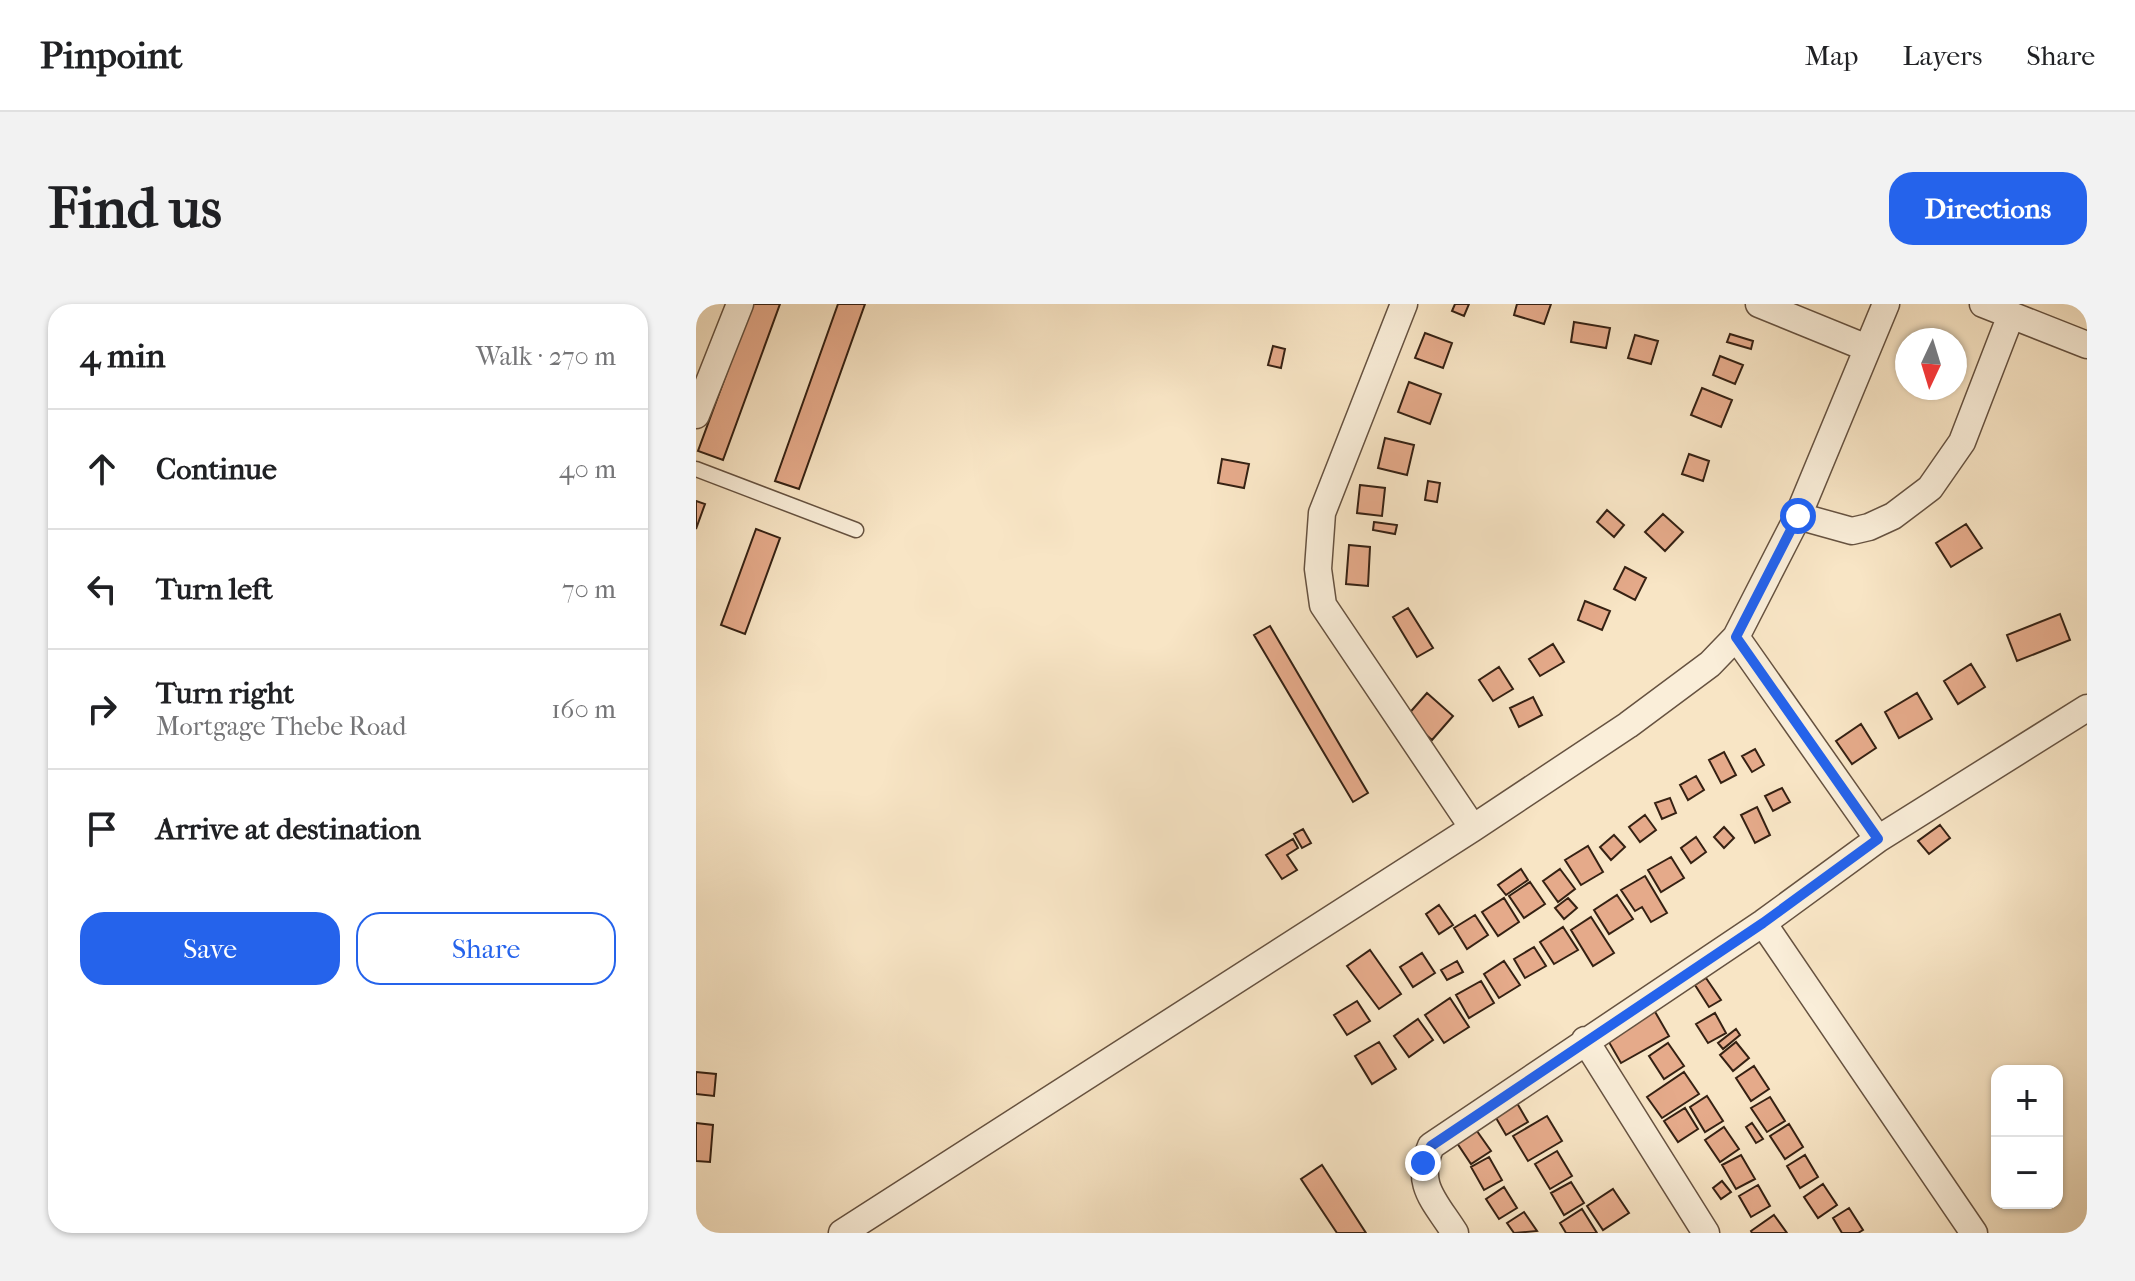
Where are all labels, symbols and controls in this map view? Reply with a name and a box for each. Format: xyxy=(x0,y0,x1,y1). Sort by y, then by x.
text: Pinpoint xyxy=(40,33,182,78)
text: Map xyxy=(1805,39,1858,72)
text: Layers xyxy=(1902,39,1982,72)
text: Share xyxy=(2026,39,2095,72)
button: Directions xyxy=(1889,172,2087,245)
text: Find us xyxy=(48,176,222,241)
north arrow xyxy=(1895,328,1967,400)
text: 4 min xyxy=(80,336,165,376)
text: Walk · 270 m xyxy=(476,341,616,372)
icon: ahead xyxy=(80,447,124,491)
text: Continue xyxy=(156,452,277,487)
text: 40 m xyxy=(559,454,616,485)
route start xyxy=(1780,498,1816,534)
icon: left xyxy=(80,567,124,611)
text: Turn left xyxy=(156,572,273,607)
text: 70 m xyxy=(562,574,616,605)
text: Turn right xyxy=(156,676,294,711)
icon: right xyxy=(80,687,124,731)
text: 160 m xyxy=(551,694,616,725)
text: Mortgage Thebe Road xyxy=(156,711,407,742)
icon: arrive xyxy=(80,807,124,851)
text: Arrive at destination xyxy=(156,812,421,847)
button: Save xyxy=(80,912,340,985)
button: Share xyxy=(356,912,616,985)
map controls xyxy=(1991,1065,2063,1209)
button: + xyxy=(1991,1065,2063,1137)
button: − xyxy=(1991,1137,2063,1209)
route end xyxy=(1405,1145,1441,1181)

